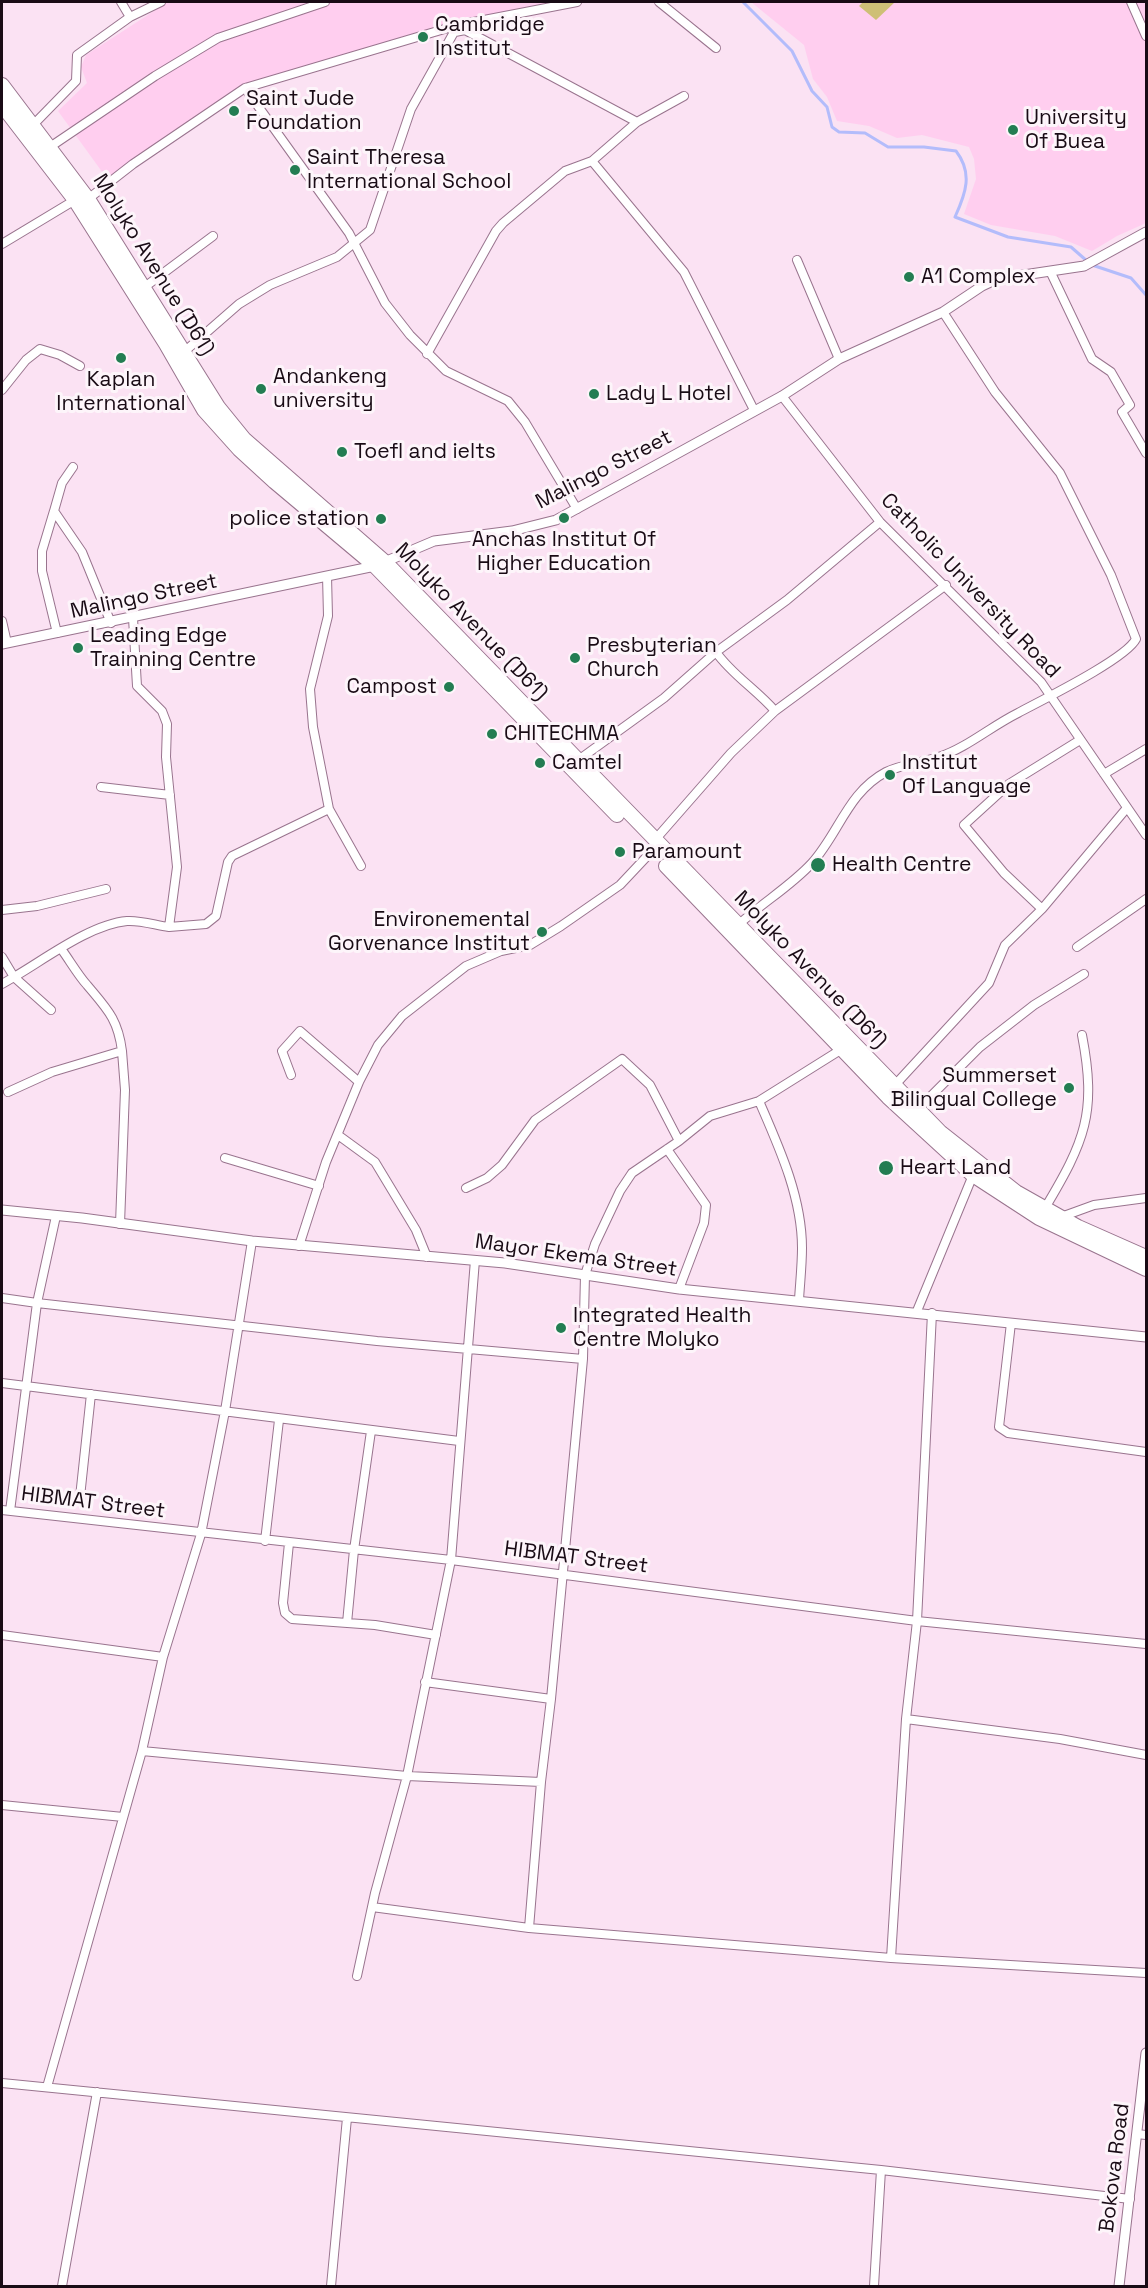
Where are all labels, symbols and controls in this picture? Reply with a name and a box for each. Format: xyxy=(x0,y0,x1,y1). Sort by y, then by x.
place label: Cambridge Institut xyxy=(435,12,545,62)
marker: Cambridge Institut xyxy=(416,30,430,44)
place label: Saint Jude Foundation xyxy=(246,86,362,136)
marker: Saint Jude Foundation xyxy=(227,104,241,118)
place label: University Of Buea xyxy=(1025,105,1127,155)
marker: University Of Buea xyxy=(1006,123,1020,137)
place label: Saint Theresa International School xyxy=(307,145,511,195)
marker: Saint Theresa International School xyxy=(288,163,302,177)
street label: Molyko Avenue (D61) xyxy=(87,170,219,360)
place label: A1 Complex xyxy=(921,264,1036,290)
marker: A1 Complex xyxy=(902,270,916,284)
marker: Kaplan International xyxy=(114,351,128,365)
place label: Andankeng university xyxy=(273,364,387,414)
place label: Kaplan International xyxy=(56,367,186,417)
place label: Lady L Hotel xyxy=(606,381,731,407)
marker: Andankeng university xyxy=(254,382,268,396)
marker: Lady L Hotel xyxy=(587,387,601,401)
street label: Malingo Street xyxy=(532,425,676,515)
place label: Toefl and ielts xyxy=(354,439,496,465)
marker: Toefl and ielts xyxy=(335,445,349,459)
street label: Catholic University Road xyxy=(875,488,1065,684)
place label: police station xyxy=(229,506,369,532)
marker: Anchas Institut Of Higher Education xyxy=(557,511,571,525)
marker: police station xyxy=(374,512,388,526)
place label: Anchas Institut Of Higher Education xyxy=(472,527,656,577)
street label: Molyko Avenue (D61) xyxy=(389,538,553,706)
street label: Malingo Street xyxy=(68,569,220,625)
place label: Leading Edge Trainning Centre xyxy=(90,623,256,673)
place label: Presbyterian Church xyxy=(587,633,717,683)
marker: Leading Edge Trainning Centre xyxy=(71,641,85,655)
marker: Presbyterian Church xyxy=(568,651,582,665)
place label: Campost xyxy=(346,674,437,700)
marker: Campost xyxy=(442,680,456,694)
place label: CHITECHMA xyxy=(504,721,619,747)
marker: CHITECHMA xyxy=(485,727,499,741)
place label: Camtel xyxy=(552,750,622,776)
place label: Institut Of Language xyxy=(902,750,1031,800)
marker: Camtel xyxy=(533,756,547,770)
marker: Institut Of Language xyxy=(883,768,897,782)
place label: Paramount xyxy=(632,839,742,865)
marker: Paramount xyxy=(613,845,627,859)
place label: Health Centre xyxy=(832,852,971,878)
marker: Health Centre xyxy=(809,856,827,874)
street label: Molyko Avenue (D61) xyxy=(728,886,892,1054)
place label: Environemental Gorvenance Institut xyxy=(328,907,530,957)
marker: Environemental Gorvenance Institut xyxy=(535,925,549,939)
place label: Summerset Bilingual College xyxy=(891,1063,1057,1113)
marker: Summerset Bilingual College xyxy=(1062,1081,1076,1095)
place label: Heart Land xyxy=(900,1155,1011,1181)
marker: Heart Land xyxy=(877,1159,895,1177)
street label: Mayor Ekema Street xyxy=(473,1229,679,1283)
place label: Integrated Health Centre Molyko xyxy=(573,1303,751,1353)
marker: Integrated Health Centre Molyko xyxy=(554,1321,568,1335)
street label: HIBMAT Street xyxy=(20,1482,166,1524)
street label: HIBMAT Street xyxy=(503,1537,649,1579)
street label: Bokova Road xyxy=(1095,2102,1135,2234)

